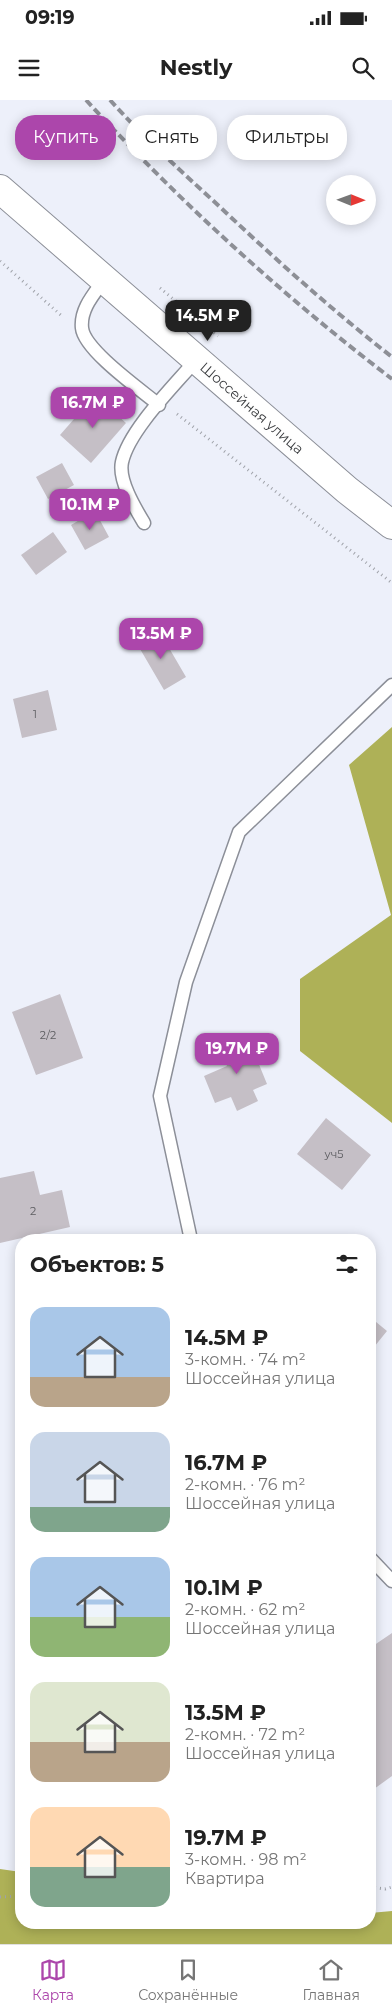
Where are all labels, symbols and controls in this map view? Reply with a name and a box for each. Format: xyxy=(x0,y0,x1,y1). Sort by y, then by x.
text: 09:19 xyxy=(25,6,75,29)
icon: menu xyxy=(15,54,43,82)
text: Nestly xyxy=(160,54,232,81)
icon: search xyxy=(349,54,377,82)
chip: Купить xyxy=(15,115,116,160)
chip: Снять xyxy=(126,115,217,160)
chip: Фильтры xyxy=(227,115,347,160)
north arrow xyxy=(326,175,376,225)
map controls xyxy=(326,175,376,225)
pin: 14.5M ₽ xyxy=(162,300,254,342)
text: 14.5M ₽ xyxy=(176,306,240,325)
street label: Шоссейная улица xyxy=(196,358,308,458)
pin: 16.7M ₽ xyxy=(47,386,139,429)
text: 16.7M ₽ xyxy=(62,393,124,412)
pin: 10.1M ₽ xyxy=(44,488,136,531)
text: 10.1M ₽ xyxy=(60,495,120,514)
pin: 13.5M ₽ xyxy=(115,618,207,660)
text: 13.5M ₽ xyxy=(130,624,192,643)
house number: 1 xyxy=(33,707,37,721)
house number: 2/2 xyxy=(40,1028,56,1042)
pin: 19.7M ₽ xyxy=(191,1032,283,1075)
text: 19.7M ₽ xyxy=(206,1039,268,1058)
house number: уч5 xyxy=(324,1147,343,1161)
house number: 2 xyxy=(30,1204,36,1218)
icon: filters xyxy=(333,1250,361,1278)
text: Объектов: 5 xyxy=(30,1252,164,1277)
text: 14.5M ₽ xyxy=(185,1325,268,1350)
icon: home xyxy=(70,1327,130,1387)
text: 3-комн. · 74 m² xyxy=(185,1350,306,1369)
text: Шоссейная улица xyxy=(185,1369,335,1388)
text: 16.7M ₽ xyxy=(185,1450,267,1475)
icon: home xyxy=(70,1452,130,1512)
text: 2-комн. · 76 m² xyxy=(185,1475,305,1494)
text: Шоссейная улица xyxy=(185,1494,335,1513)
text: 10.1M ₽ xyxy=(185,1575,263,1600)
icon: home xyxy=(70,1577,130,1637)
text: 2-комн. · 62 m² xyxy=(185,1600,305,1619)
text: Шоссейная улица xyxy=(185,1619,335,1638)
text: 13.5M ₽ xyxy=(185,1700,266,1725)
icon: home xyxy=(70,1702,130,1762)
text: 2-комн. · 72 m² xyxy=(185,1725,305,1744)
text: Шоссейная улица xyxy=(185,1744,335,1763)
text: 19.7M ₽ xyxy=(185,1825,267,1850)
icon: home xyxy=(70,1827,130,1887)
text: 3-комн. · 98 m² xyxy=(185,1850,307,1869)
text: Квартира xyxy=(185,1869,265,1888)
tab: Карта xyxy=(32,1956,74,2004)
tab: Сохранённые xyxy=(138,1956,238,2004)
tab: Главная xyxy=(302,1956,360,2004)

